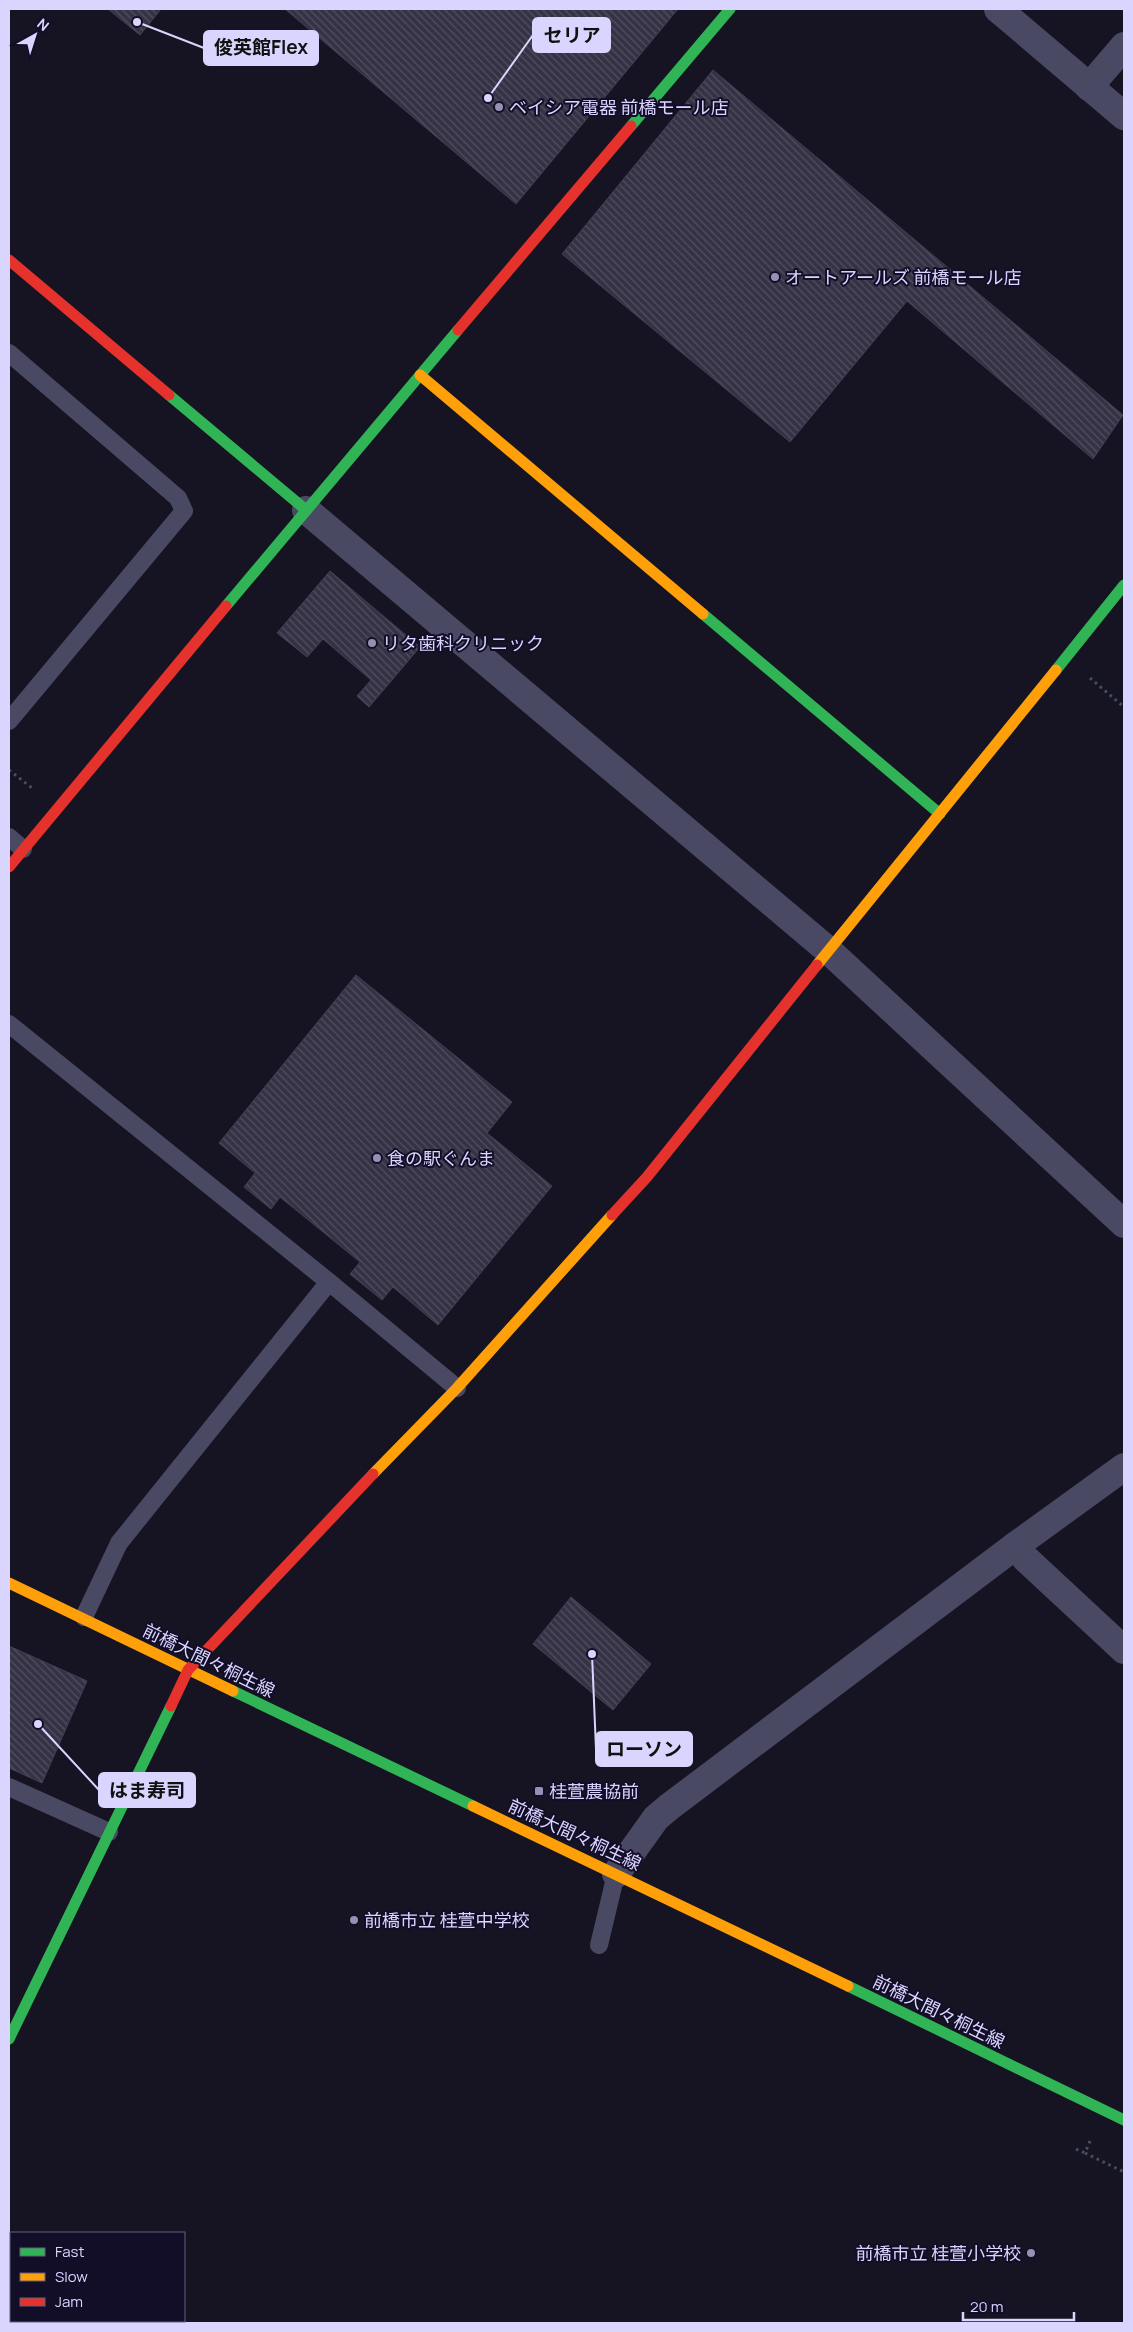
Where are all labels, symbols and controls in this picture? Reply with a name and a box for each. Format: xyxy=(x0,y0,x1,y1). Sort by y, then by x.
north arrow xyxy=(10,10,60,60)
text: N xyxy=(34,14,53,35)
callout: セリア xyxy=(533,18,610,52)
text: セリア xyxy=(543,22,601,48)
callout: 俊英館Flex xyxy=(204,31,318,65)
text: 俊英館Flex xyxy=(214,34,308,60)
place label: ベイシア電器 前橋モール店 xyxy=(509,95,729,119)
marker: ベイシア電器 前橋モール店 xyxy=(493,101,505,113)
place label: オートアールズ 前橋モール店 xyxy=(785,265,1022,289)
marker: オートアールズ 前橋モール店 xyxy=(769,271,781,283)
place label: リタ歯科クリニック xyxy=(382,631,544,655)
marker: リタ歯科クリニック xyxy=(366,637,378,649)
place label: 食の駅ぐんま xyxy=(387,1146,495,1170)
marker: 食の駅ぐんま xyxy=(371,1152,383,1164)
street label: 前橋大間々桐生線 xyxy=(139,1618,279,1702)
callout: ローソン xyxy=(596,1732,692,1766)
text: ローソン xyxy=(606,1736,682,1762)
callout: はま寿司 xyxy=(99,1773,195,1807)
text: はま寿司 xyxy=(109,1777,185,1803)
place label: 桂萱農協前 xyxy=(549,1779,639,1803)
marker: 桂萱農協前 xyxy=(533,1785,545,1797)
street label: 前橋大間々桐生線 xyxy=(505,1793,645,1875)
place label: 前橋市立 桂萱中学校 xyxy=(364,1908,530,1932)
marker: 前橋市立 桂萱中学校 xyxy=(348,1914,360,1926)
street label: 前橋大間々桐生線 xyxy=(869,1969,1009,2053)
legend xyxy=(10,2232,185,2322)
text: Fast xyxy=(55,2241,84,2262)
place label: 前橋市立 桂萱小学校 xyxy=(855,2241,1021,2265)
marker: 前橋市立 桂萱小学校 xyxy=(1025,2247,1037,2259)
text: Slow xyxy=(55,2266,88,2287)
scale bar xyxy=(963,2290,1074,2322)
text: Jam xyxy=(55,2291,83,2312)
text: 20 m xyxy=(970,2296,1003,2317)

